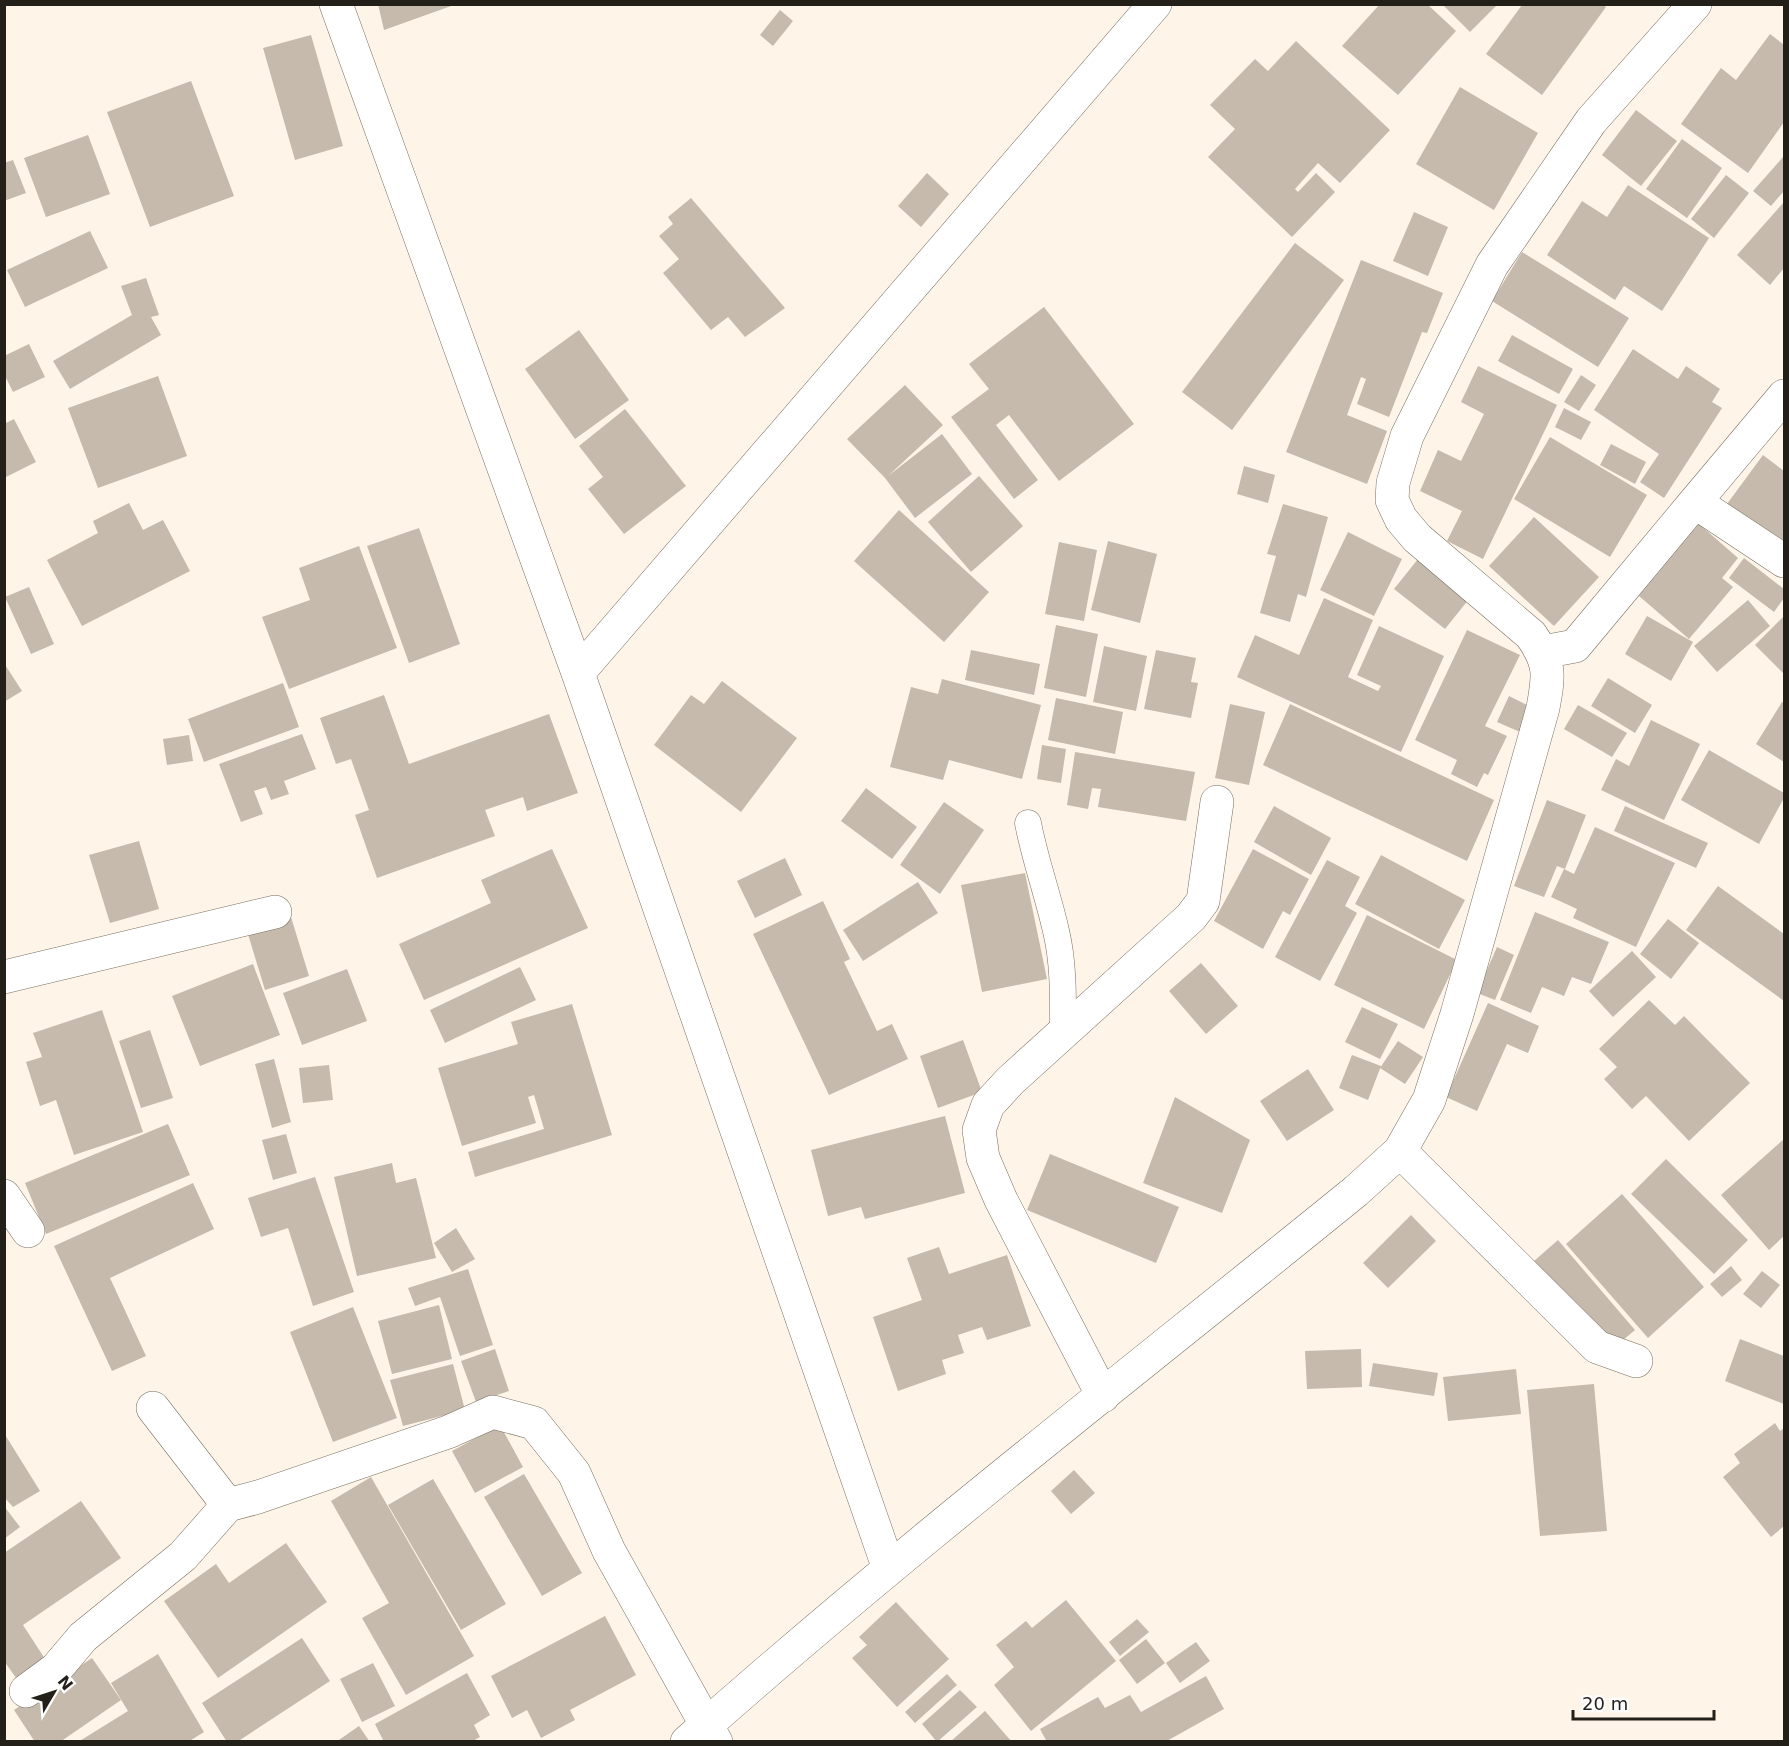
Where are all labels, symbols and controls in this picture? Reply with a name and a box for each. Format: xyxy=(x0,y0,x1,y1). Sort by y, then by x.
north arrow xyxy=(24,1662,84,1722)
text: N xyxy=(54,1672,77,1694)
scale bar xyxy=(1573,1683,1714,1721)
text: 20 m xyxy=(1582,1693,1628,1714)

